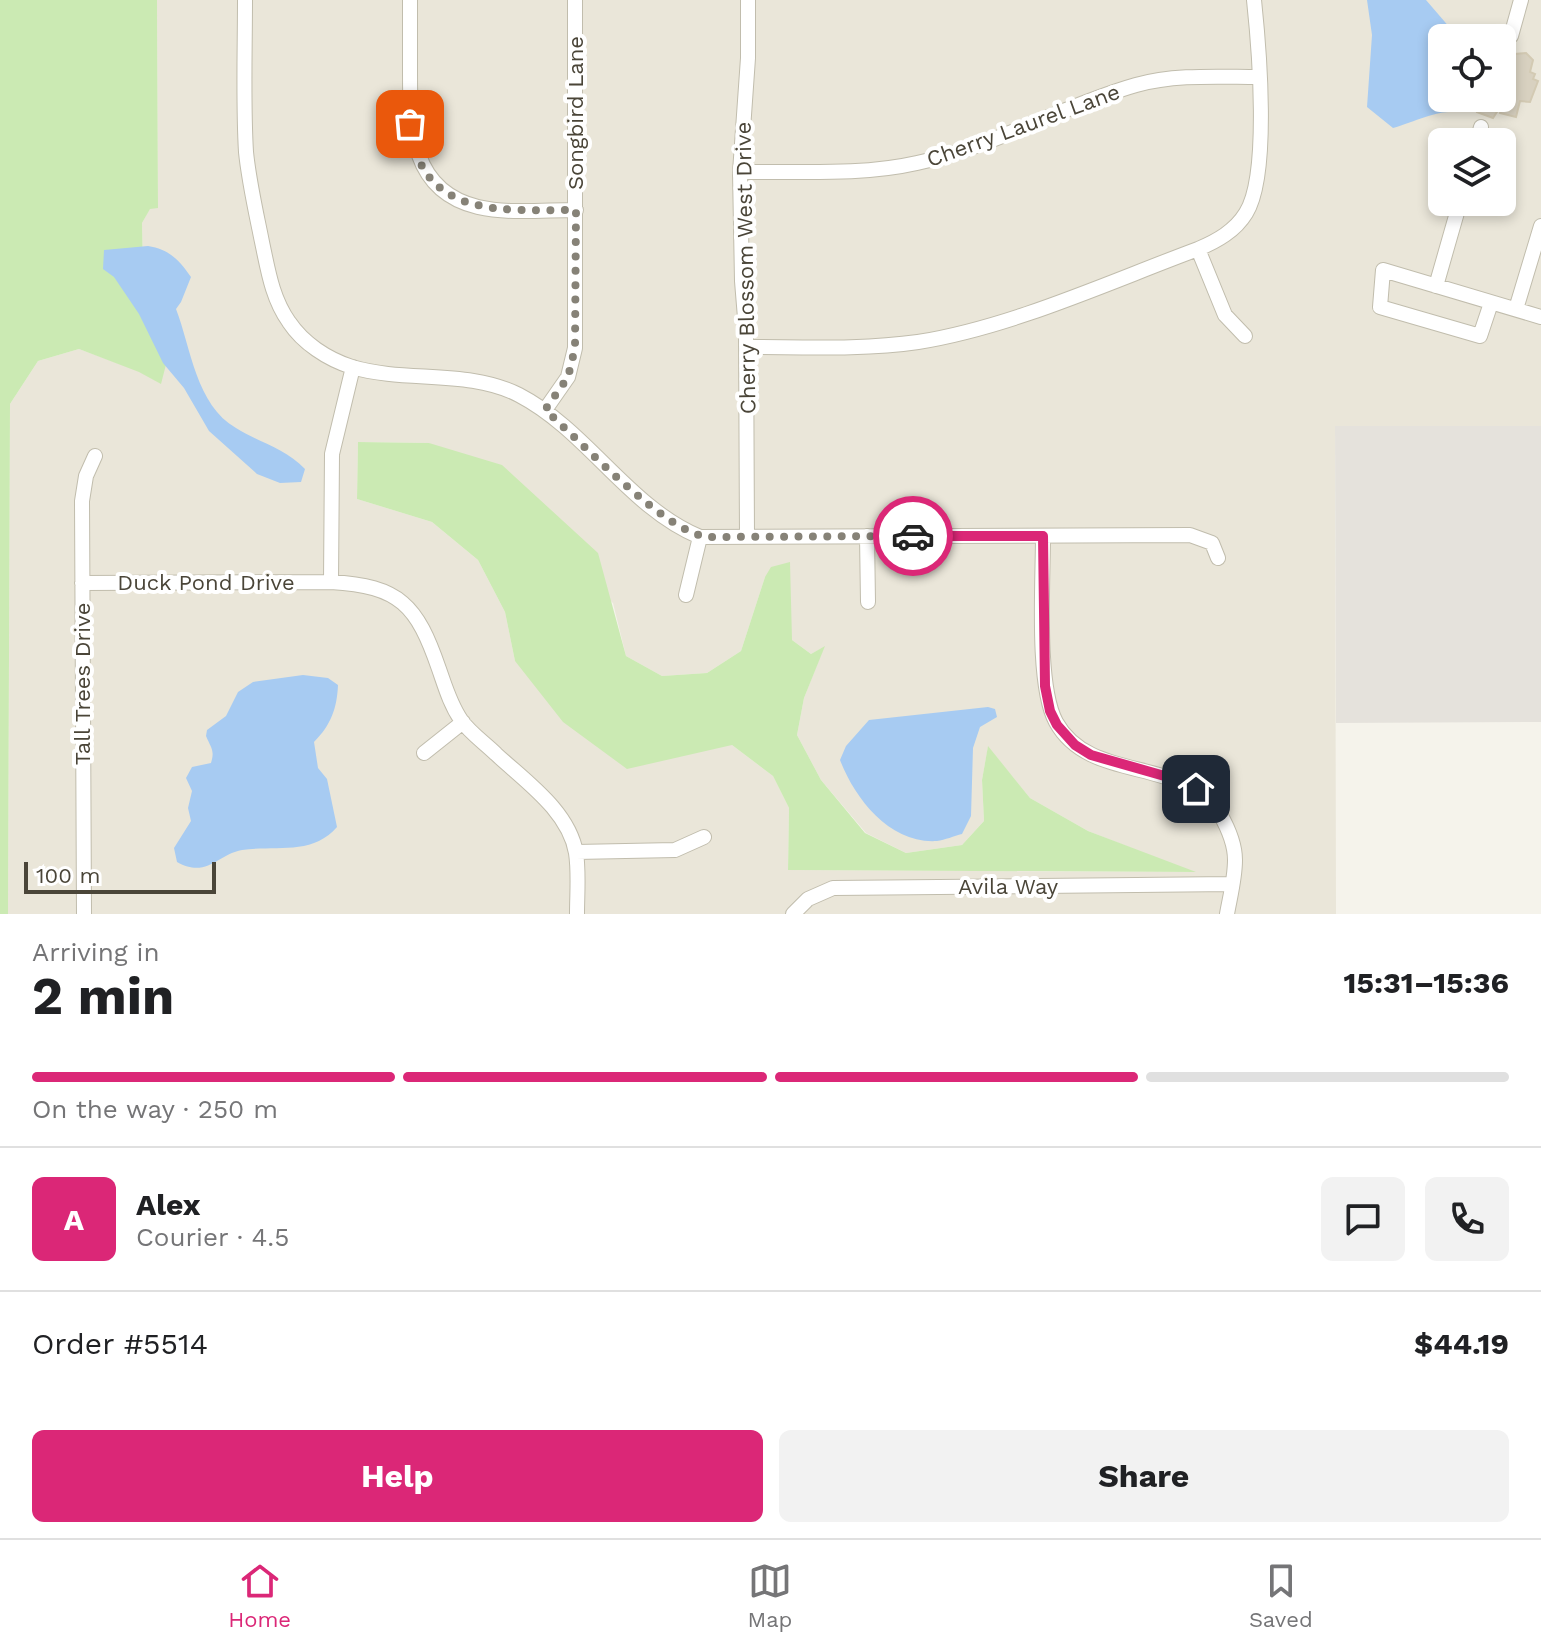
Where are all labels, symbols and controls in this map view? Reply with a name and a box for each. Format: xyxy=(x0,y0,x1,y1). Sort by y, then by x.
map controls xyxy=(1428,24,1516,216)
button: locate xyxy=(1428,24,1516,112)
street label: Songbird Lane xyxy=(563,36,588,190)
street label: Cherry Laurel Lane xyxy=(923,79,1123,172)
pin xyxy=(376,90,444,158)
icon: bag xyxy=(388,102,432,146)
street label: Cherry Blossom West Drive xyxy=(730,122,761,414)
button: layers xyxy=(1428,128,1516,216)
courier xyxy=(873,496,953,576)
icon: car xyxy=(891,514,935,558)
street label: Duck Pond Drive xyxy=(117,570,295,595)
street label: Tall Trees Drive xyxy=(70,603,95,765)
pin xyxy=(1162,755,1230,823)
icon: home xyxy=(1174,767,1218,811)
scale bar xyxy=(24,858,216,894)
text: 100 m xyxy=(36,863,100,888)
street label: Avila Way xyxy=(958,874,1059,899)
text: Arriving in xyxy=(32,937,160,967)
text: 15:31–15:36 xyxy=(1344,965,1509,1000)
text: 2 min xyxy=(32,966,174,1027)
text: On the way · 250 m xyxy=(32,1094,278,1124)
button: chat xyxy=(1321,1177,1405,1261)
button: phone xyxy=(1425,1177,1509,1261)
text: Alex xyxy=(136,1187,200,1222)
text: A xyxy=(64,1202,84,1237)
text: Courier · 4.5 xyxy=(136,1222,289,1252)
text: Order #5514 xyxy=(32,1326,208,1361)
text: $44.19 xyxy=(1414,1326,1509,1361)
button: Help xyxy=(32,1430,763,1522)
button: Share xyxy=(779,1430,1509,1522)
tab: Home xyxy=(228,1559,291,1632)
tab: Map xyxy=(748,1559,792,1632)
tab: Saved xyxy=(1249,1559,1313,1632)

